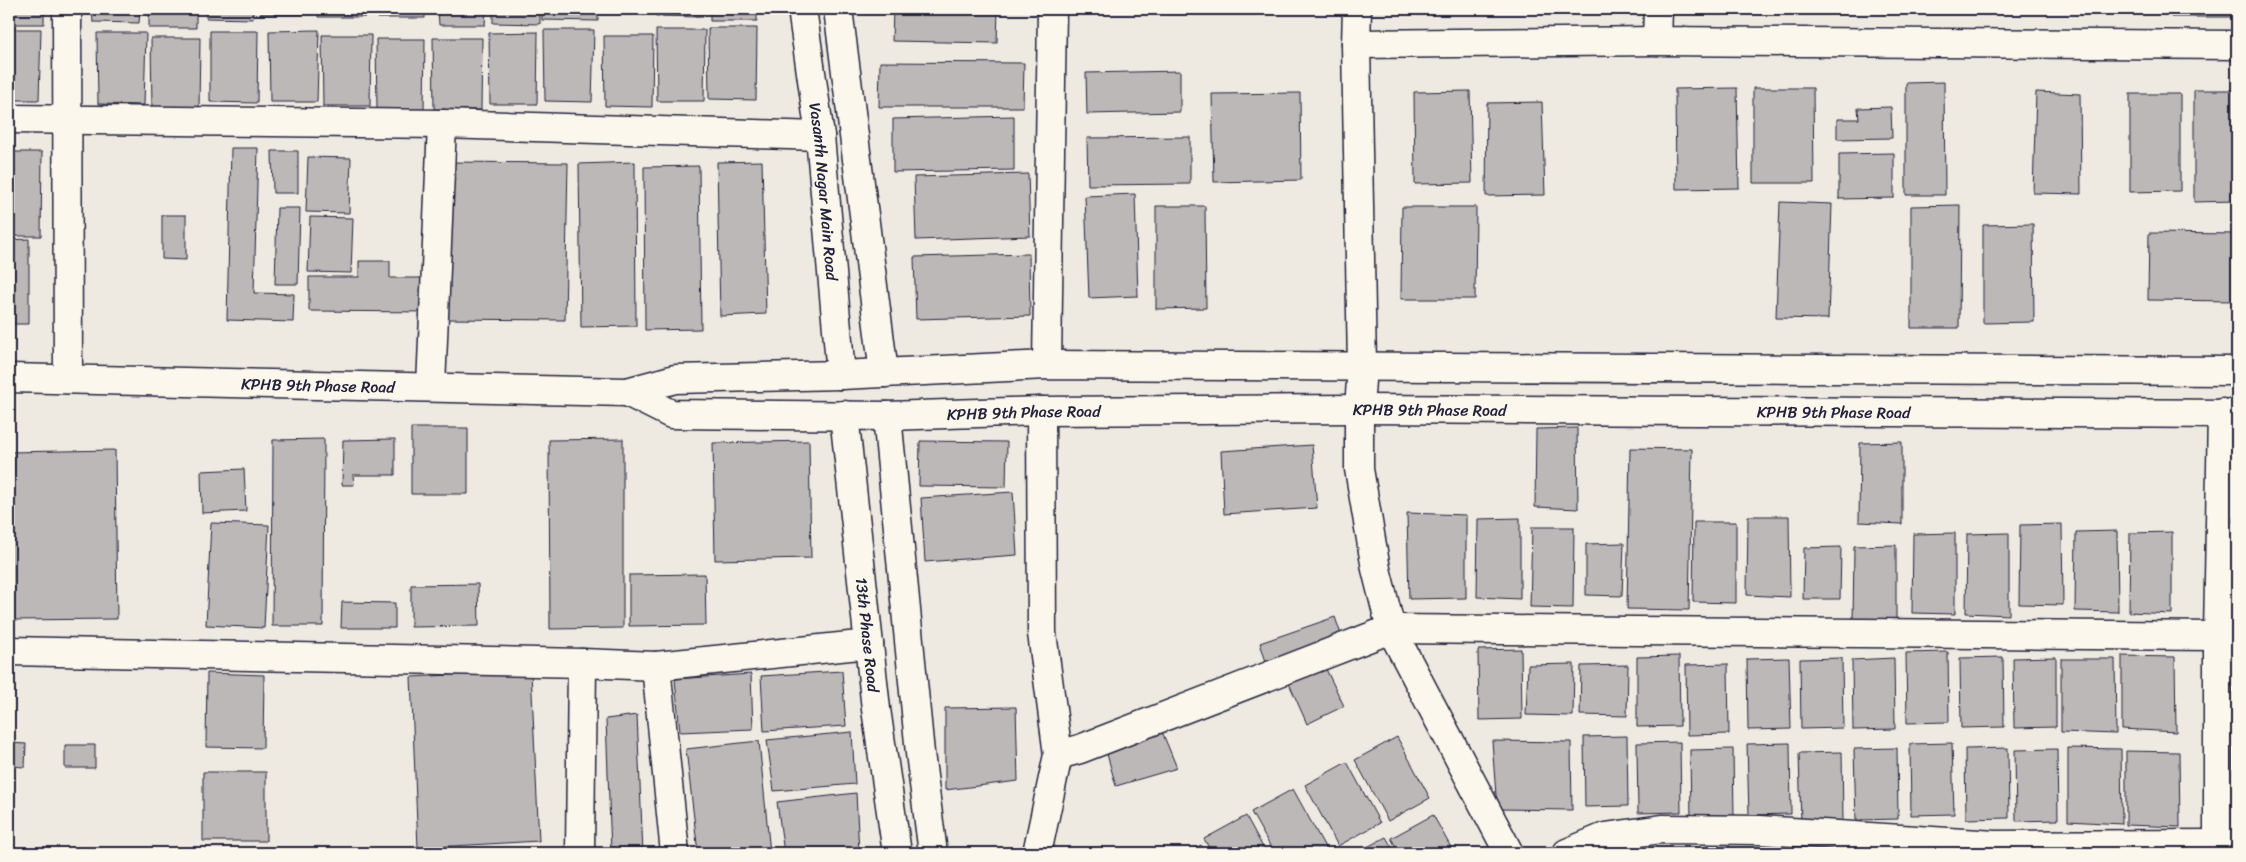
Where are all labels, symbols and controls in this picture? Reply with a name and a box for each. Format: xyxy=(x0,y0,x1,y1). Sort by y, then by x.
street label: Vasanth Nagar Main Road xyxy=(800,101,847,283)
street label: KPHB 9th Phase Road xyxy=(241,369,397,402)
street label: KPHB 9th Phase Road xyxy=(1353,395,1508,425)
street label: KPHB 9th Phase Road xyxy=(946,397,1102,429)
street label: KPHB 9th Phase Road xyxy=(1757,397,1912,427)
street label: 13th Phase Road xyxy=(847,576,888,695)

